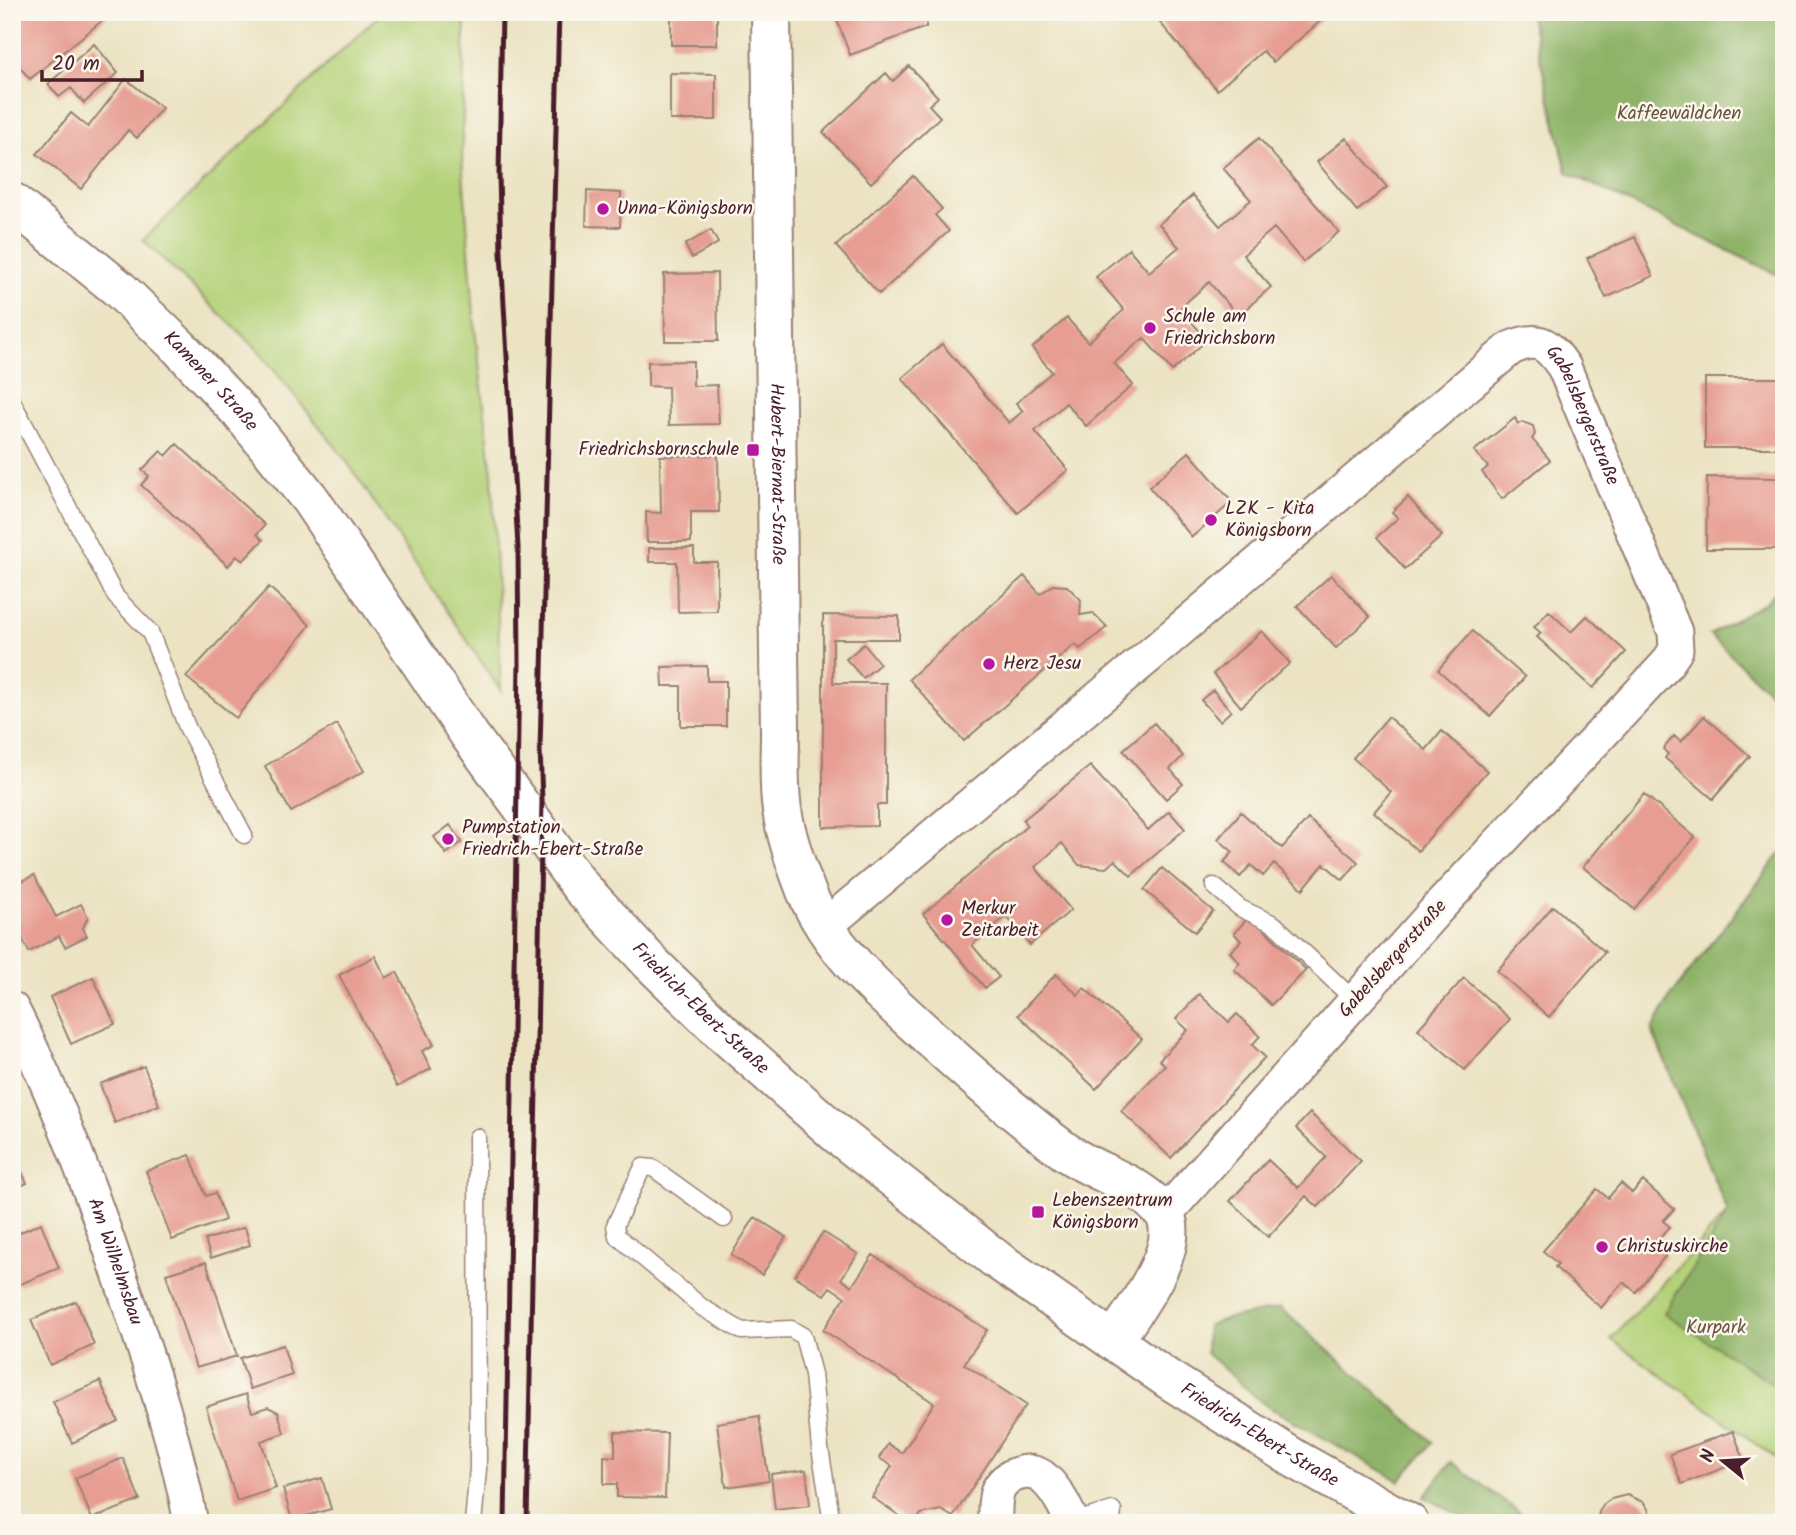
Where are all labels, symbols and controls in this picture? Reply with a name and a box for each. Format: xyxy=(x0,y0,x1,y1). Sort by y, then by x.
scale bar xyxy=(42,38,142,82)
text: 20 m xyxy=(52,48,100,81)
park label: Kaffeewäldchen xyxy=(1617,99,1741,129)
place label: Unna-Königsborn xyxy=(617,194,753,224)
marker: Unna-Königsborn xyxy=(595,201,611,217)
place label: Schule am Friedrichsborn xyxy=(1164,302,1275,354)
marker: Schule am Friedrichsborn xyxy=(1142,320,1158,336)
street label: Kamener Straße xyxy=(156,324,266,439)
street label: Gabelsbergerstraße xyxy=(1538,338,1627,491)
street label: Hubert-Biernat-Straße xyxy=(761,383,793,565)
place label: Friedrichsbornschule xyxy=(579,435,739,465)
marker: Friedrichsbornschule xyxy=(745,442,761,458)
place label: LZK - Kita Königsborn xyxy=(1225,494,1314,546)
marker: LZK - Kita Königsborn xyxy=(1203,512,1219,528)
place label: Herz Jesu xyxy=(1003,649,1081,679)
marker: Herz Jesu xyxy=(981,656,997,672)
place label: Pumpstation Friedrich-Ebert-Straße xyxy=(462,813,644,865)
marker: Pumpstation Friedrich-Ebert-Straße xyxy=(440,831,456,847)
street label: Gabelsbergerstraße xyxy=(1331,893,1455,1025)
place label: Merkur Zeitarbeit xyxy=(961,894,1039,946)
marker: Merkur Zeitarbeit xyxy=(939,912,955,928)
street label: Friedrich-Ebert-Straße xyxy=(624,935,776,1083)
place label: Lebenszentrum Königsborn xyxy=(1052,1186,1173,1238)
street label: Am Wilhelmsbau xyxy=(79,1194,151,1329)
marker: Lebenszentrum Königsborn xyxy=(1030,1204,1046,1220)
place label: Christuskirche xyxy=(1616,1232,1728,1262)
marker: Christuskirche xyxy=(1594,1239,1610,1255)
park label: Kurpark xyxy=(1686,1313,1746,1343)
street label: Friedrich-Ebert-Straße xyxy=(1174,1375,1345,1496)
north arrow xyxy=(1688,1426,1758,1496)
text: N xyxy=(1693,1446,1725,1467)

